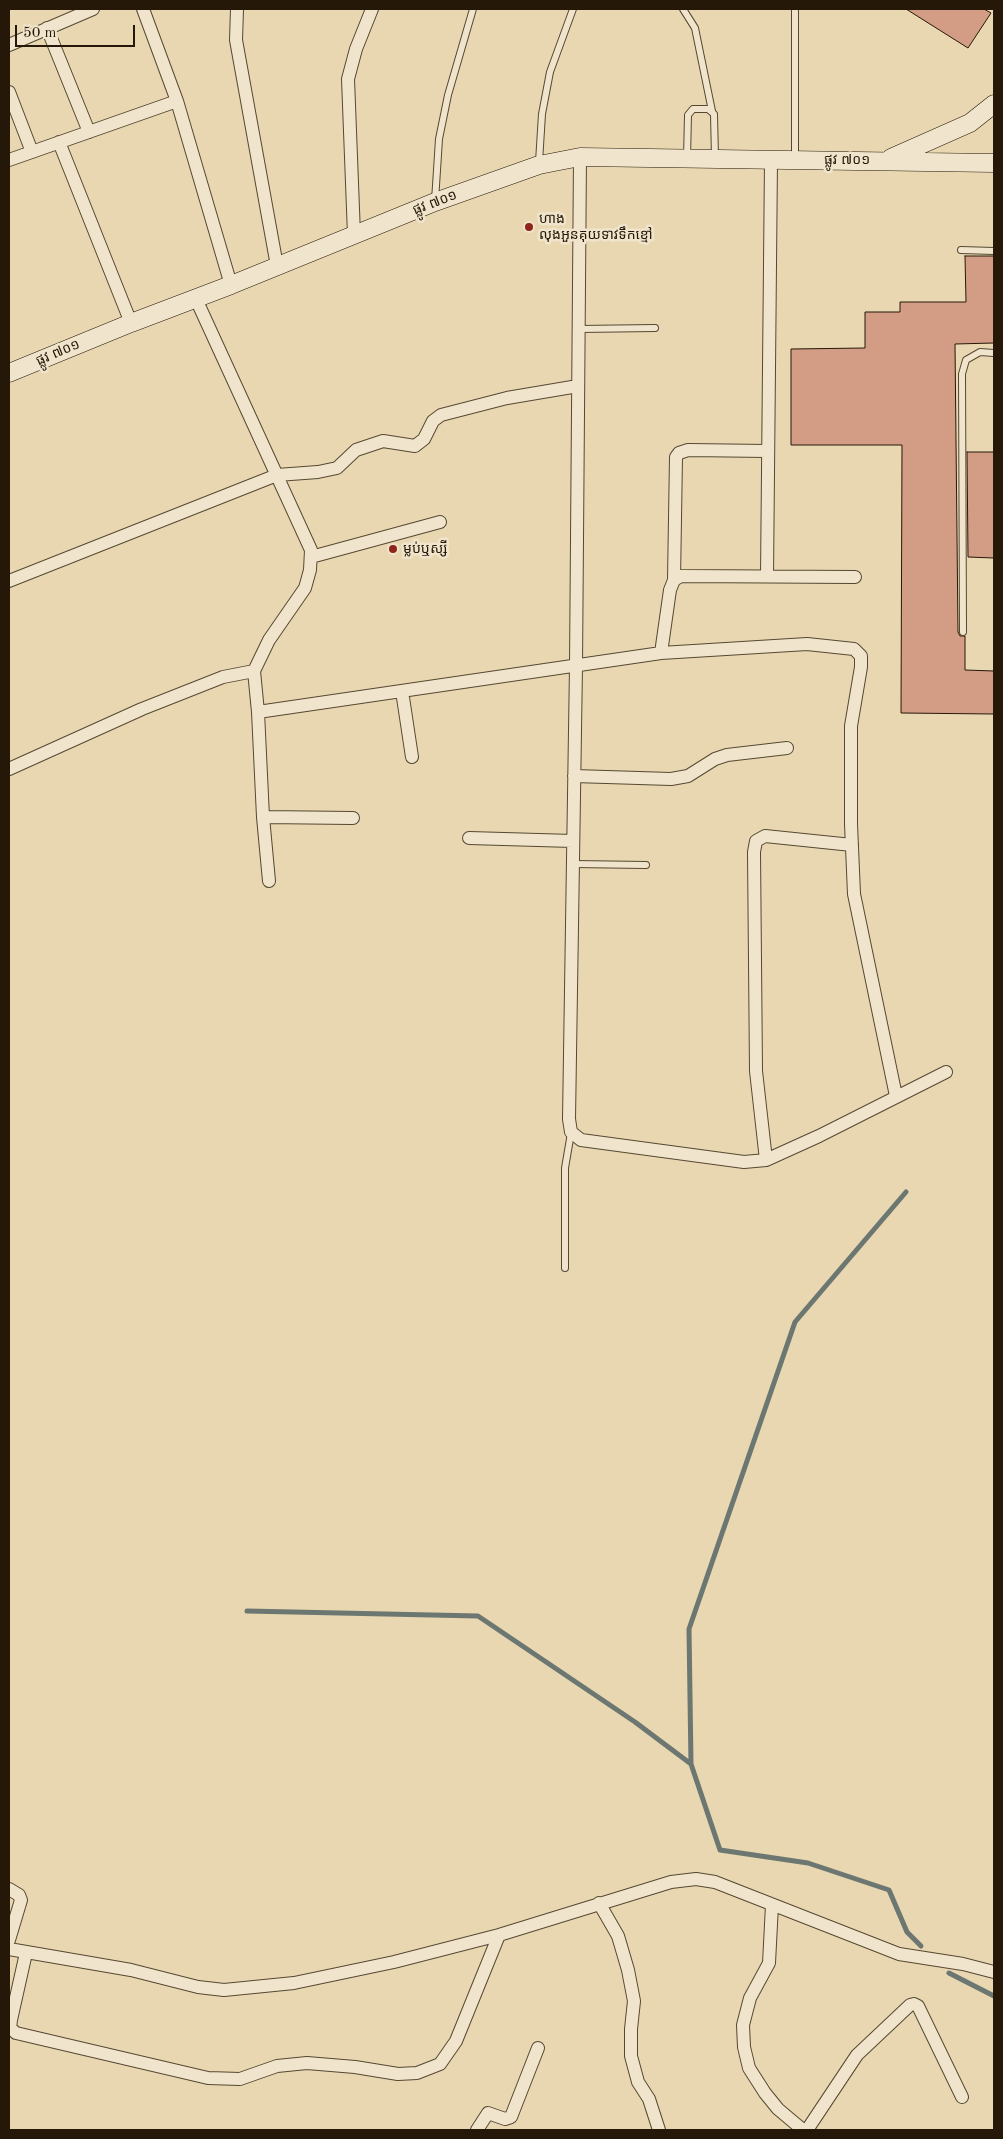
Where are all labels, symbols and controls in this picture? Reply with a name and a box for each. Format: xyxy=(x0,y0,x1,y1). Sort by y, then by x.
scale bar xyxy=(18,15,138,47)
text: 50 m xyxy=(23,26,57,41)
street label: ផ្លូវ ៧០១ xyxy=(824,152,870,168)
street label: ផ្លូវ ៧០១ xyxy=(410,187,460,219)
place label: ហាង លុងអួនគុយទាវទឹកខ្មៅ xyxy=(539,211,653,243)
marker: ហាង លុងអួនគុយទាវទឹកខ្មៅ xyxy=(523,221,535,233)
street label: ផ្លូវ ៧០១ xyxy=(34,336,82,370)
place label: ម្លប់ឬស្សី xyxy=(403,541,448,557)
marker: ម្លប់ឬស្សី xyxy=(387,543,399,555)

